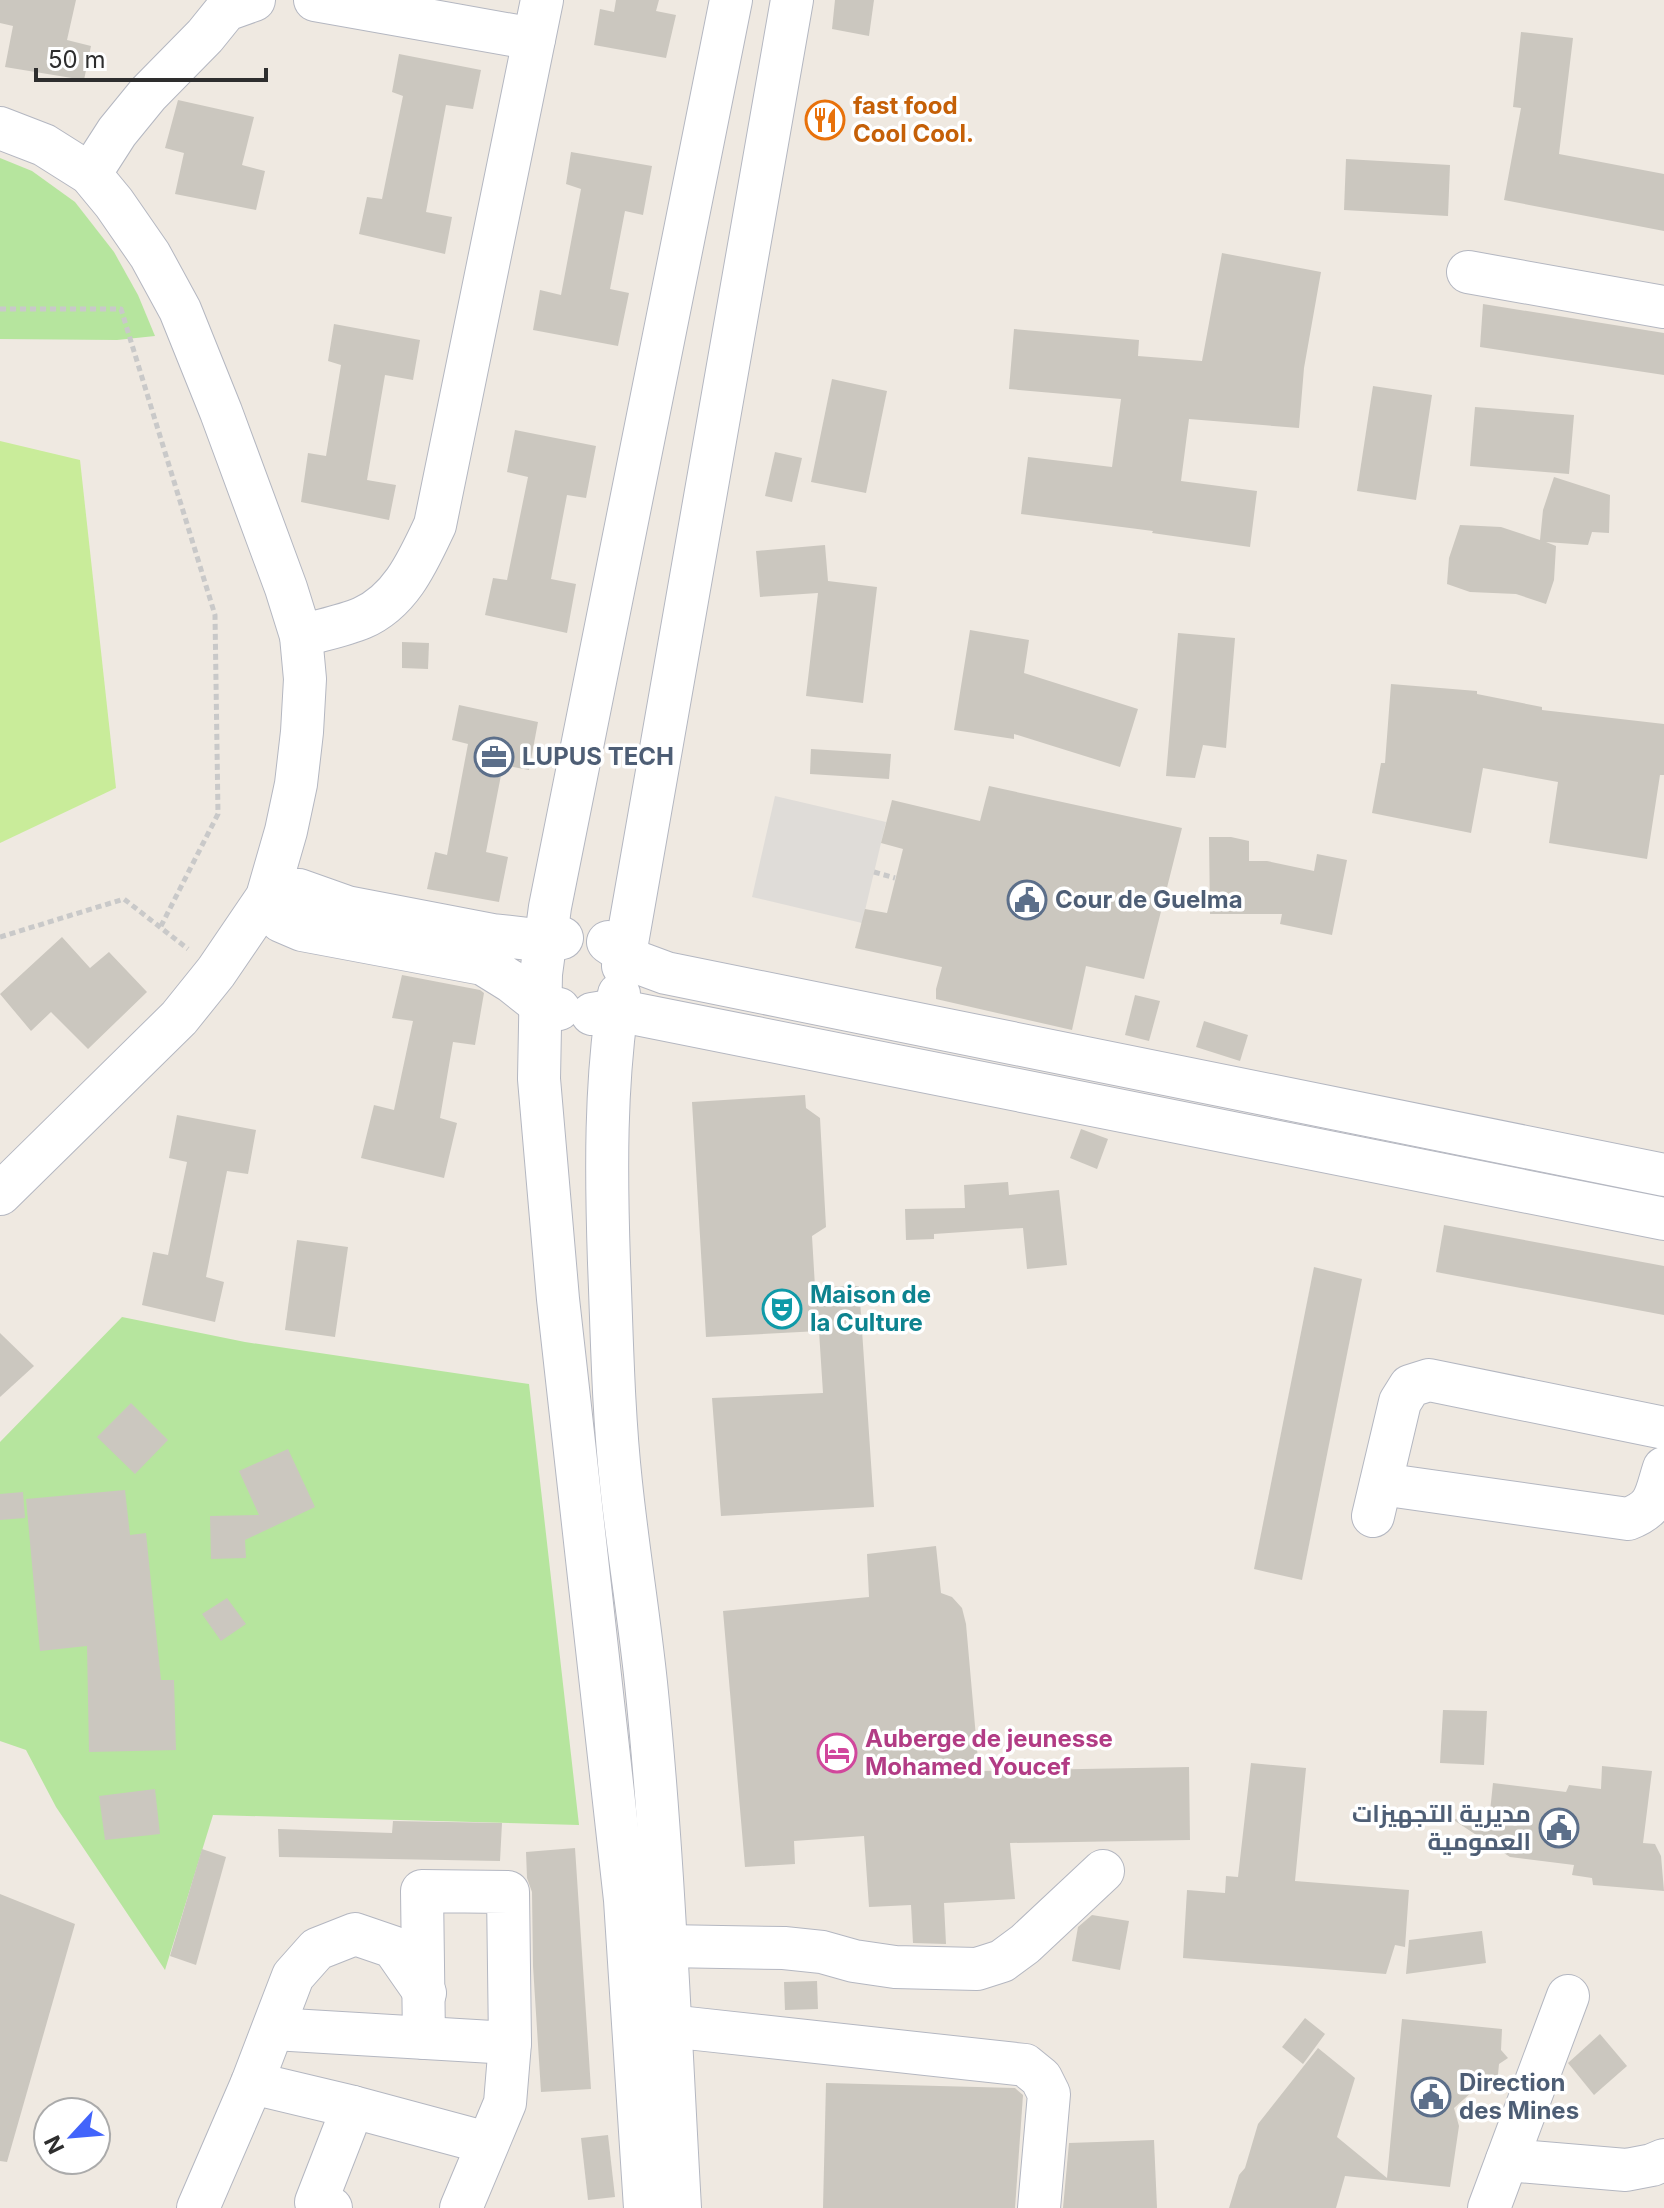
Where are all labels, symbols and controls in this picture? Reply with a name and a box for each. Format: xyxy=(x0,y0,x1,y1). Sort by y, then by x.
scale bar xyxy=(36,32,266,82)
text: 50 m xyxy=(48,45,106,74)
place label: fast food Cool Cool. xyxy=(853,91,974,148)
restaurant icon: fast food Cool Cool. xyxy=(804,99,846,141)
office icon: LUPUS TECH xyxy=(473,736,515,778)
place label: LUPUS TECH xyxy=(522,742,674,771)
public building icon: Cour de Guelma xyxy=(1006,879,1048,921)
place label: Cour de Guelma xyxy=(1055,885,1243,914)
place label: Maison de la Culture xyxy=(810,1280,931,1337)
theatre icon: Maison de la Culture xyxy=(761,1288,803,1330)
place label: Auberge de jeunesse Mohamed Youcef xyxy=(865,1724,1113,1781)
hotel icon: Auberge de jeunesse Mohamed Youcef xyxy=(816,1732,858,1774)
place label: مديرية التجهيزات العمومية xyxy=(1352,1799,1531,1856)
public building icon: مديرية التجهيزات العمومية xyxy=(1538,1807,1580,1849)
place label: Direction des Mines xyxy=(1459,2068,1579,2125)
public building icon: Direction des Mines xyxy=(1410,2076,1452,2118)
north arrow xyxy=(32,2096,112,2176)
text: N xyxy=(39,2132,69,2158)

